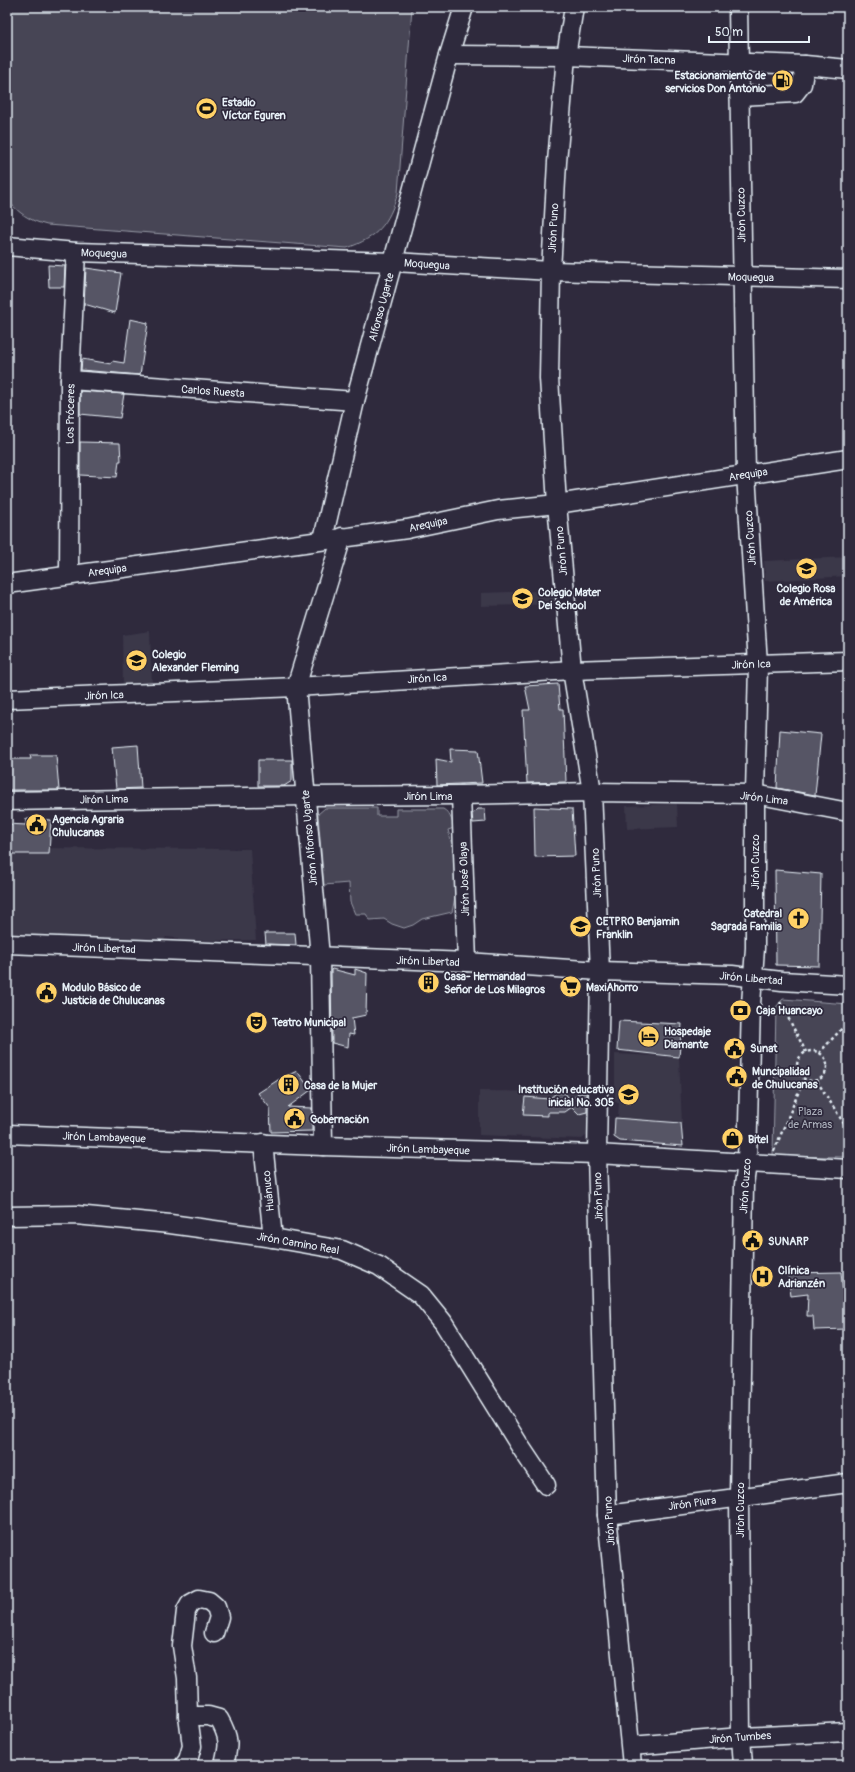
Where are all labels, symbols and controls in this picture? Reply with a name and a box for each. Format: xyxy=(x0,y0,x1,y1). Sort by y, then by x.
scale bar xyxy=(709,18,809,44)
text: 50 m xyxy=(715,25,743,40)
street label: Jirón Tacna xyxy=(622,52,676,67)
fuel station icon: Estacionamiento de servicios Don Antonio xyxy=(769,68,795,94)
place label: Estacionamiento de servicios Don Antonio xyxy=(665,69,767,95)
sports icon: Estadio Víctor Eguren xyxy=(193,95,219,121)
place label: Estadio Víctor Eguren xyxy=(222,96,286,122)
street label: Jirón Cuzco xyxy=(735,187,748,243)
street label: Jirón Puno xyxy=(546,203,561,253)
street label: Moquegua xyxy=(81,246,127,261)
street label: Moquegua xyxy=(404,256,450,273)
street label: Alfonso Ugarte xyxy=(366,271,397,343)
street label: Moquegua xyxy=(728,271,774,284)
street label: Carlos Ruesta xyxy=(181,383,245,400)
street label: Los Próceres xyxy=(63,384,78,444)
street label: Arequipa xyxy=(728,465,768,484)
street label: Jirón Cuzco xyxy=(742,510,759,566)
street label: Arequipa xyxy=(408,514,449,535)
street label: Jirón Puno xyxy=(553,526,570,576)
school or university icon: Colegio Rosa de América xyxy=(793,555,819,581)
street label: Arequipa xyxy=(87,561,127,580)
place label: Colegio Rosa de América xyxy=(777,582,835,608)
school or university icon: Colegio Mater Dei School xyxy=(510,585,536,611)
place label: Colegio Mater Dei School xyxy=(538,586,602,612)
school or university icon: Colegio Alexander Fleming xyxy=(124,647,150,673)
place label: Colegio Alexander Fleming xyxy=(152,648,239,674)
street label: Jirón Ica xyxy=(731,657,771,672)
street label: Jirón Ica xyxy=(407,671,447,686)
street label: Jirón Ica xyxy=(84,688,124,703)
street label: Jirón Alfonso Ugarte xyxy=(299,789,320,886)
street label: Jirón Lima xyxy=(739,789,789,808)
street label: Jirón Lima xyxy=(404,790,452,803)
street label: Jirón Lima xyxy=(80,793,128,806)
public building icon: Agencia Agraria Chulucanas xyxy=(24,812,50,838)
place label: Agencia Agraria Chulucanas xyxy=(52,813,124,839)
street label: Jirón Cuzco xyxy=(749,834,762,890)
street label: Jirón José Olaya xyxy=(457,841,472,917)
street label: Jirón Puno xyxy=(589,848,604,898)
church icon: Catedral Sagrada Familia xyxy=(785,906,811,932)
place label: Catedral Sagrada Familia xyxy=(711,907,782,933)
school or university icon: CETPRO Benjamin Franklin xyxy=(567,914,593,940)
place label: CETPRO Benjamin Franklin xyxy=(596,915,680,941)
street label: Jirón Libertad xyxy=(72,941,136,956)
street label: Jirón Libertad xyxy=(396,954,460,969)
building icon: Casa- Hermandad Señor de Los Milagros xyxy=(416,969,442,995)
street label: Jirón Libertad xyxy=(719,969,783,988)
place label: Casa- Hermandad Señor de Los Milagros xyxy=(444,970,545,996)
supermarket icon: MaxiAhorro xyxy=(557,974,583,1000)
public building icon: Modulo Básico de Justicia de Chulucanas xyxy=(33,980,59,1006)
place label: Modulo Básico de Justicia de Chulucanas xyxy=(62,981,165,1007)
place label: MaxiAhorro xyxy=(586,981,638,994)
bank icon: Caja Huancayo xyxy=(727,997,753,1023)
place label: Caja Huancayo xyxy=(756,1004,823,1017)
theatre icon: Teatro Municipal xyxy=(243,1009,269,1035)
place label: Teatro Municipal xyxy=(271,1016,347,1029)
hotel icon: Hospedaje Diamante xyxy=(636,1024,662,1050)
place label: Hospedaje Diamante xyxy=(664,1025,711,1051)
public building icon: Sunat xyxy=(722,1035,748,1061)
place label: Sunat xyxy=(750,1042,778,1055)
public building icon: Muncipalidad de Chulucanas xyxy=(723,1064,749,1090)
place label: Muncipalidad de Chulucanas xyxy=(752,1065,818,1091)
building icon: Casa de la Mujer xyxy=(276,1072,302,1098)
place label: Casa de la Mujer xyxy=(304,1079,378,1092)
school or university icon: Institución educativa inicial No. 305 xyxy=(616,1082,642,1108)
place label: Institución educativa inicial No. 305 xyxy=(518,1083,614,1109)
park label: Plaza de Armas xyxy=(788,1105,832,1131)
public building icon: Gobernación xyxy=(281,1106,307,1132)
place label: Gobernación xyxy=(310,1113,369,1126)
shop icon: Bitel xyxy=(720,1126,746,1152)
street label: Jirón Lambayeque xyxy=(62,1130,147,1145)
place label: Bitel xyxy=(748,1133,769,1146)
street label: Jirón Lambayeque xyxy=(386,1142,471,1157)
street label: Jirón Cuzco xyxy=(737,1158,754,1214)
street label: Huánuco xyxy=(260,1170,277,1212)
street label: Jirón Puno xyxy=(591,1172,606,1222)
public building icon: SUNARP xyxy=(740,1228,766,1254)
street label: Jirón Camino Real xyxy=(256,1230,340,1257)
place label: SUNARP xyxy=(768,1235,809,1248)
hospital icon: Clínica Adrianzén xyxy=(749,1263,775,1289)
place label: Clínica Adrianzén xyxy=(778,1264,825,1290)
street label: Jirón Cuzco xyxy=(734,1482,747,1538)
street label: Jirón Piura xyxy=(667,1494,717,1513)
street label: Jirón Puno xyxy=(601,1496,618,1546)
street label: Jirón Tumbes xyxy=(709,1729,772,1746)

